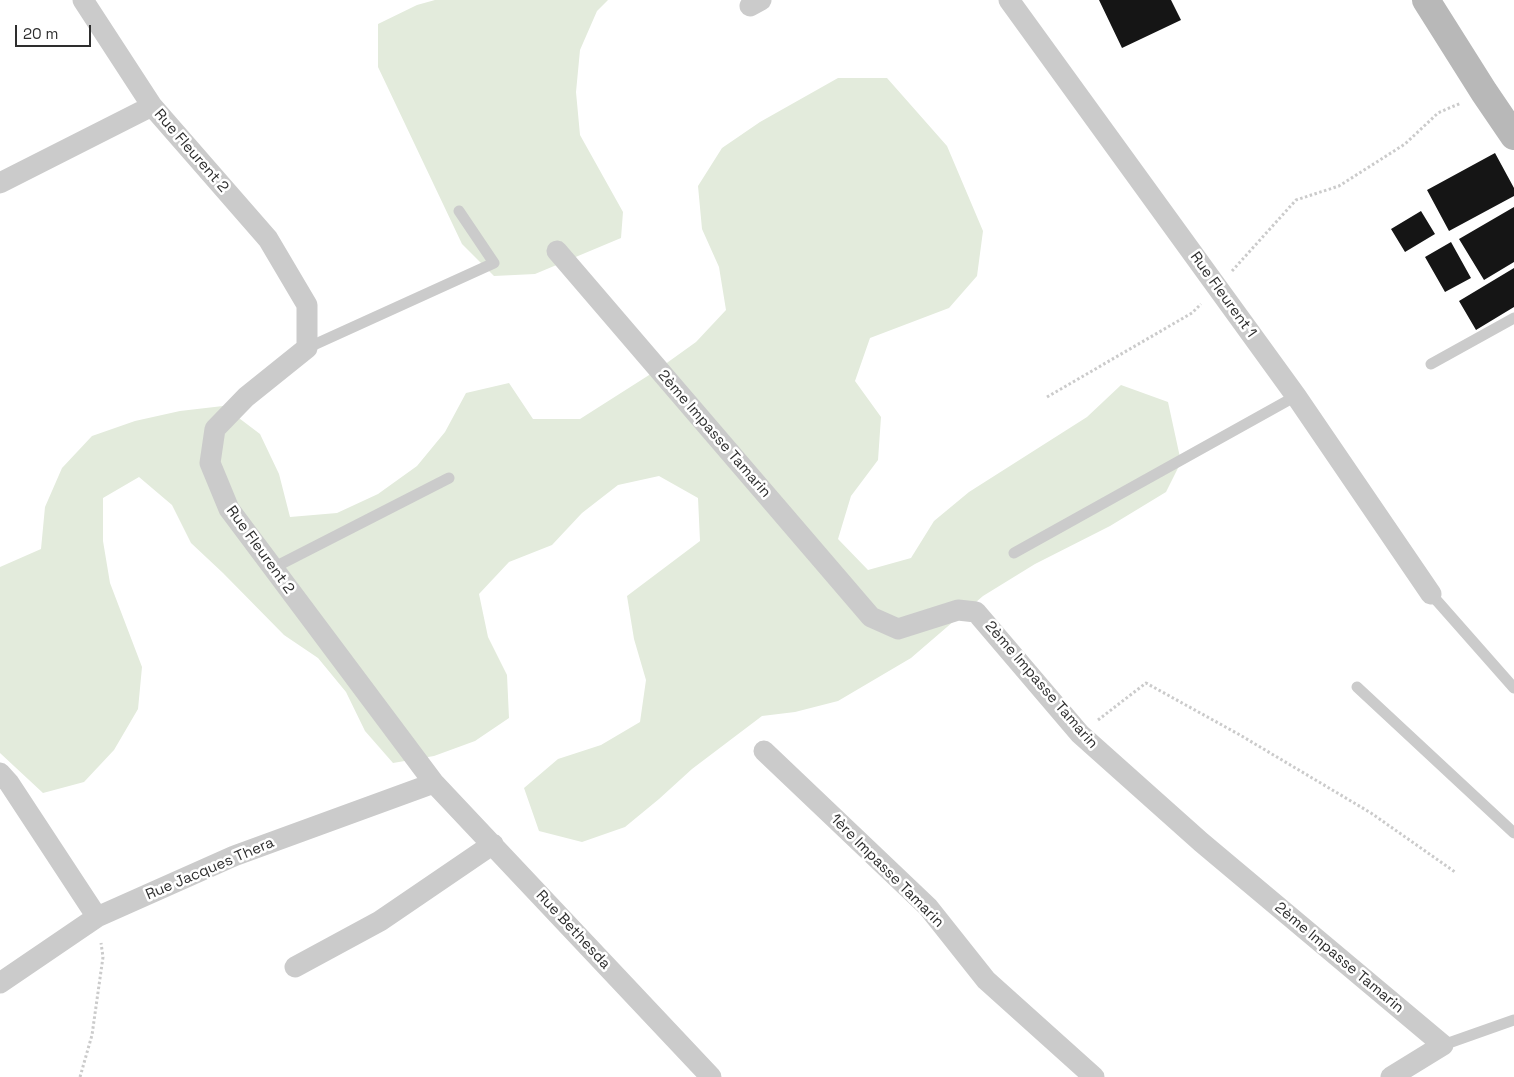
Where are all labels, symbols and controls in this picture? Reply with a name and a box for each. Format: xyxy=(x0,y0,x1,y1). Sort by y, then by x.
scale bar xyxy=(18,15,94,47)
text: 20 m xyxy=(23,24,58,43)
street label: Rue Fleurent 2 xyxy=(150,106,232,196)
street label: Rue Fleurent 1 xyxy=(1186,249,1260,341)
street label: 2ème Impasse Tamarin xyxy=(654,367,774,501)
street label: Rue Fleurent 2 xyxy=(222,503,298,597)
street label: 2ème Impasse Tamarin xyxy=(981,618,1101,752)
street label: 1ère Impasse Tamarin xyxy=(827,811,947,931)
street label: Rue Jacques Thera xyxy=(143,834,277,904)
street label: Rue Bethesda xyxy=(532,887,614,973)
street label: 2ème Impasse Tamarin xyxy=(1271,899,1407,1017)

